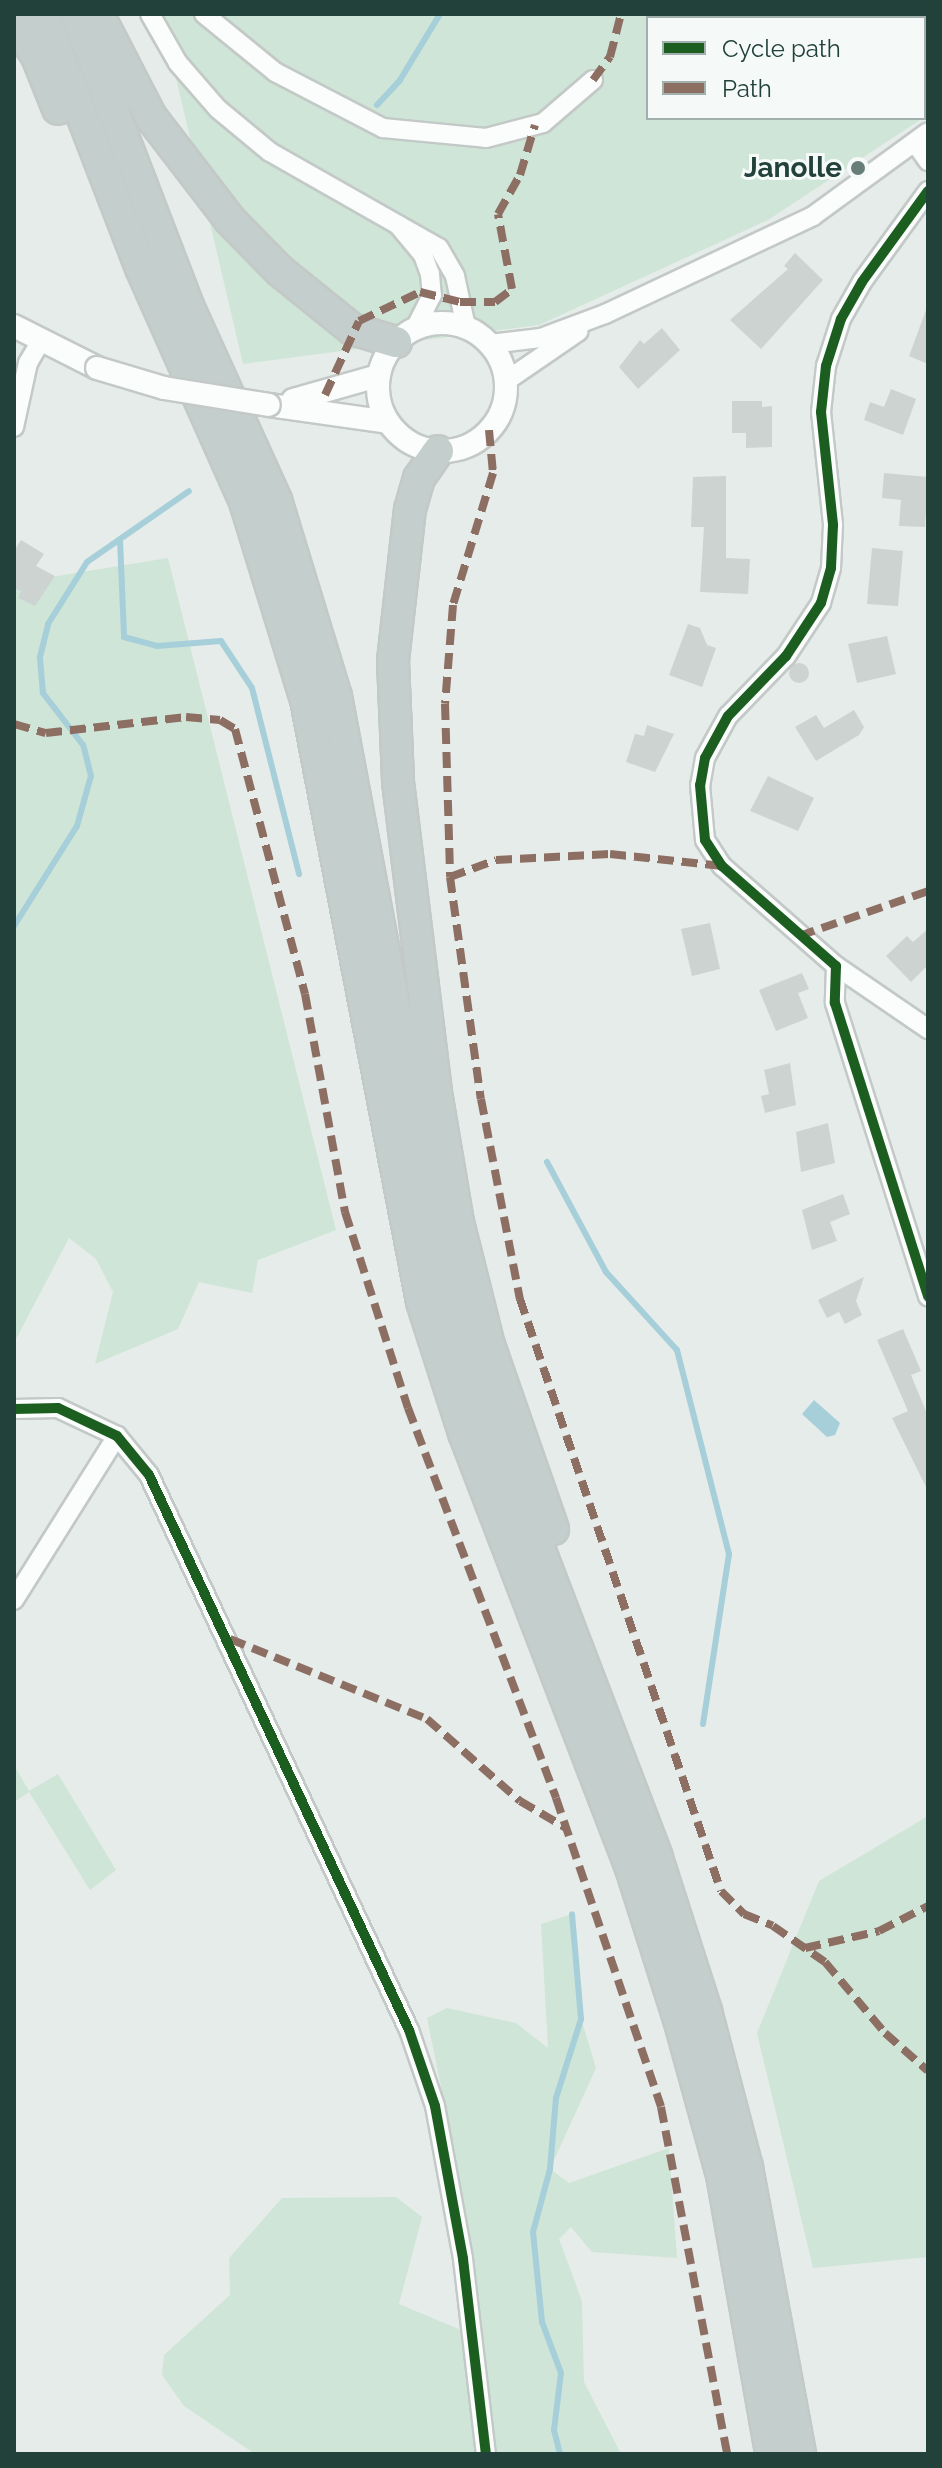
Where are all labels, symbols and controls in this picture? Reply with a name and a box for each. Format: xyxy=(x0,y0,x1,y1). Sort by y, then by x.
legend xyxy=(646,16,926,120)
text: Cycle path xyxy=(722,34,841,63)
text: Path xyxy=(722,74,772,103)
place label: Janolle xyxy=(744,151,842,185)
marker: Janolle xyxy=(849,159,867,177)

